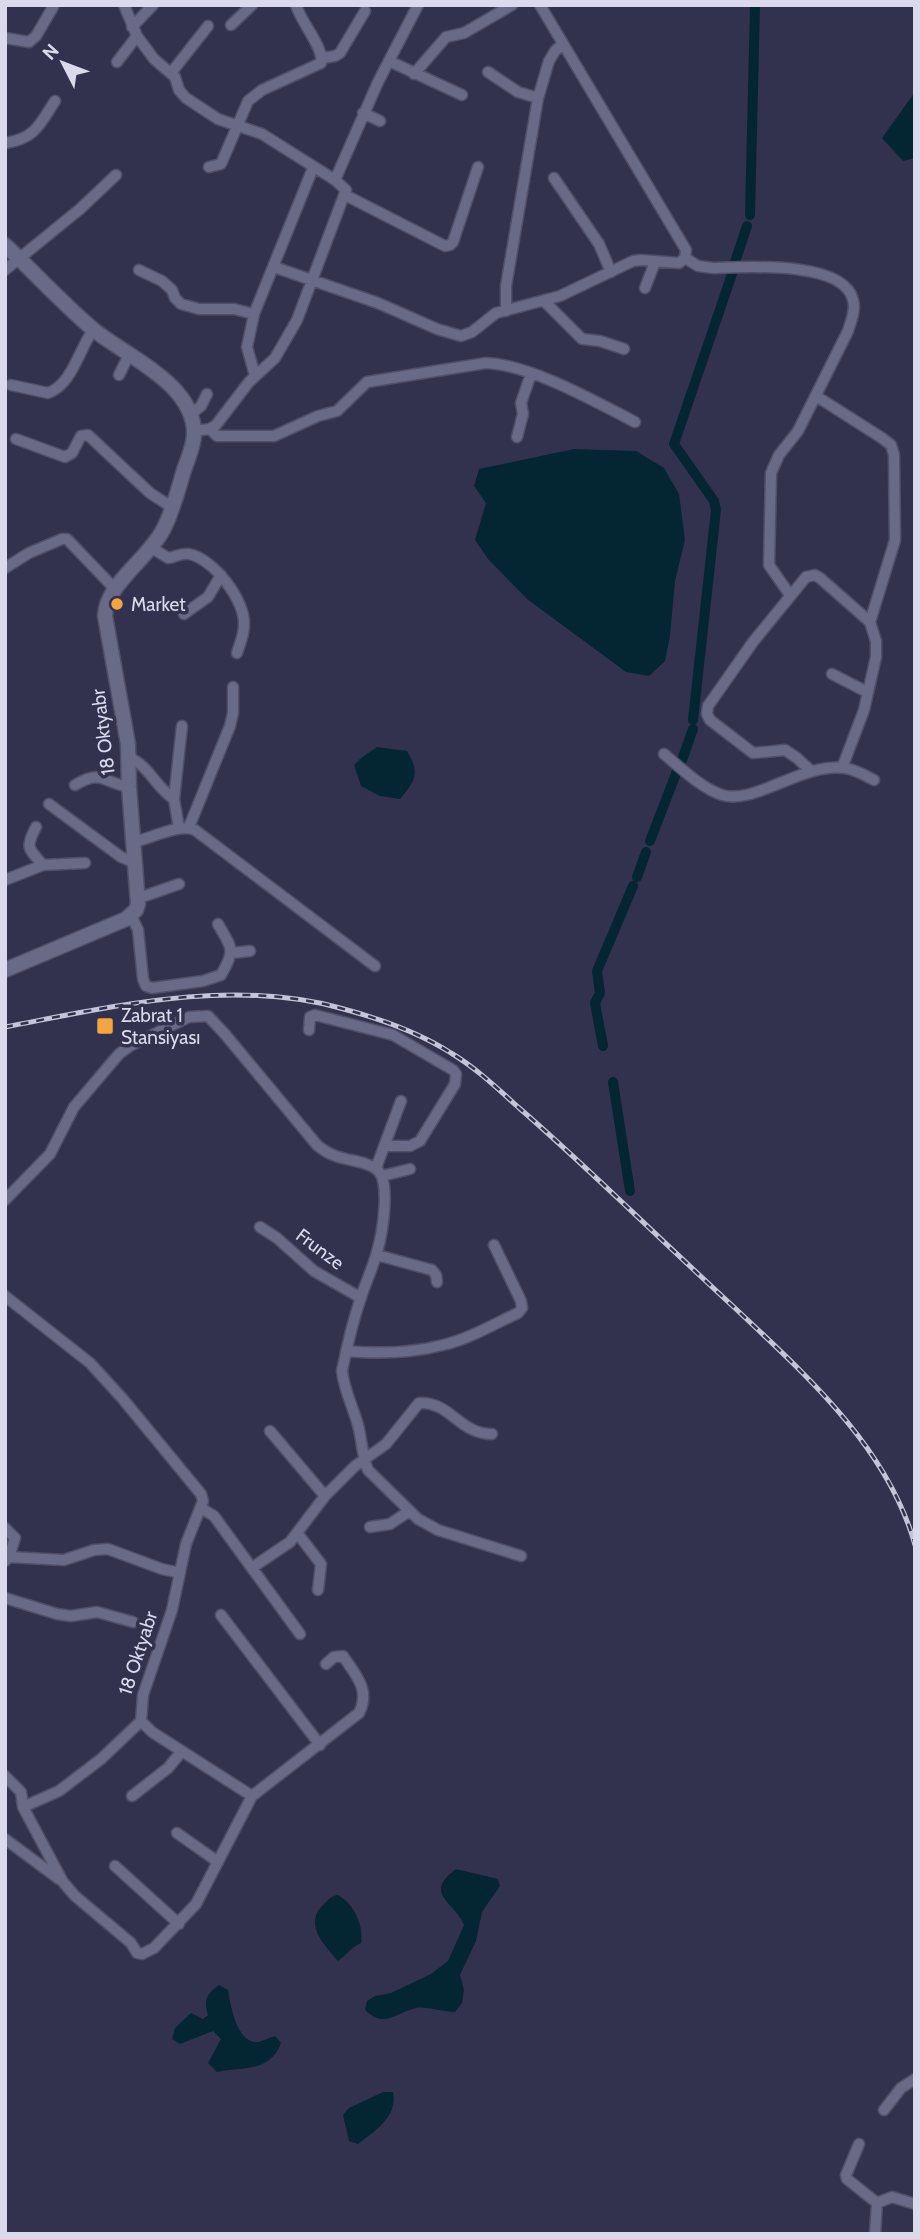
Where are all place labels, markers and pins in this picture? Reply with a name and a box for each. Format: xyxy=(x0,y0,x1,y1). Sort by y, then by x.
place label: Market xyxy=(131,593,186,616)
marker: Market xyxy=(109,596,125,612)
place label: Zabrat 1 Stansiyası xyxy=(121,1004,200,1049)
marker: Zabrat 1 Stansiyası xyxy=(95,1016,115,1036)

